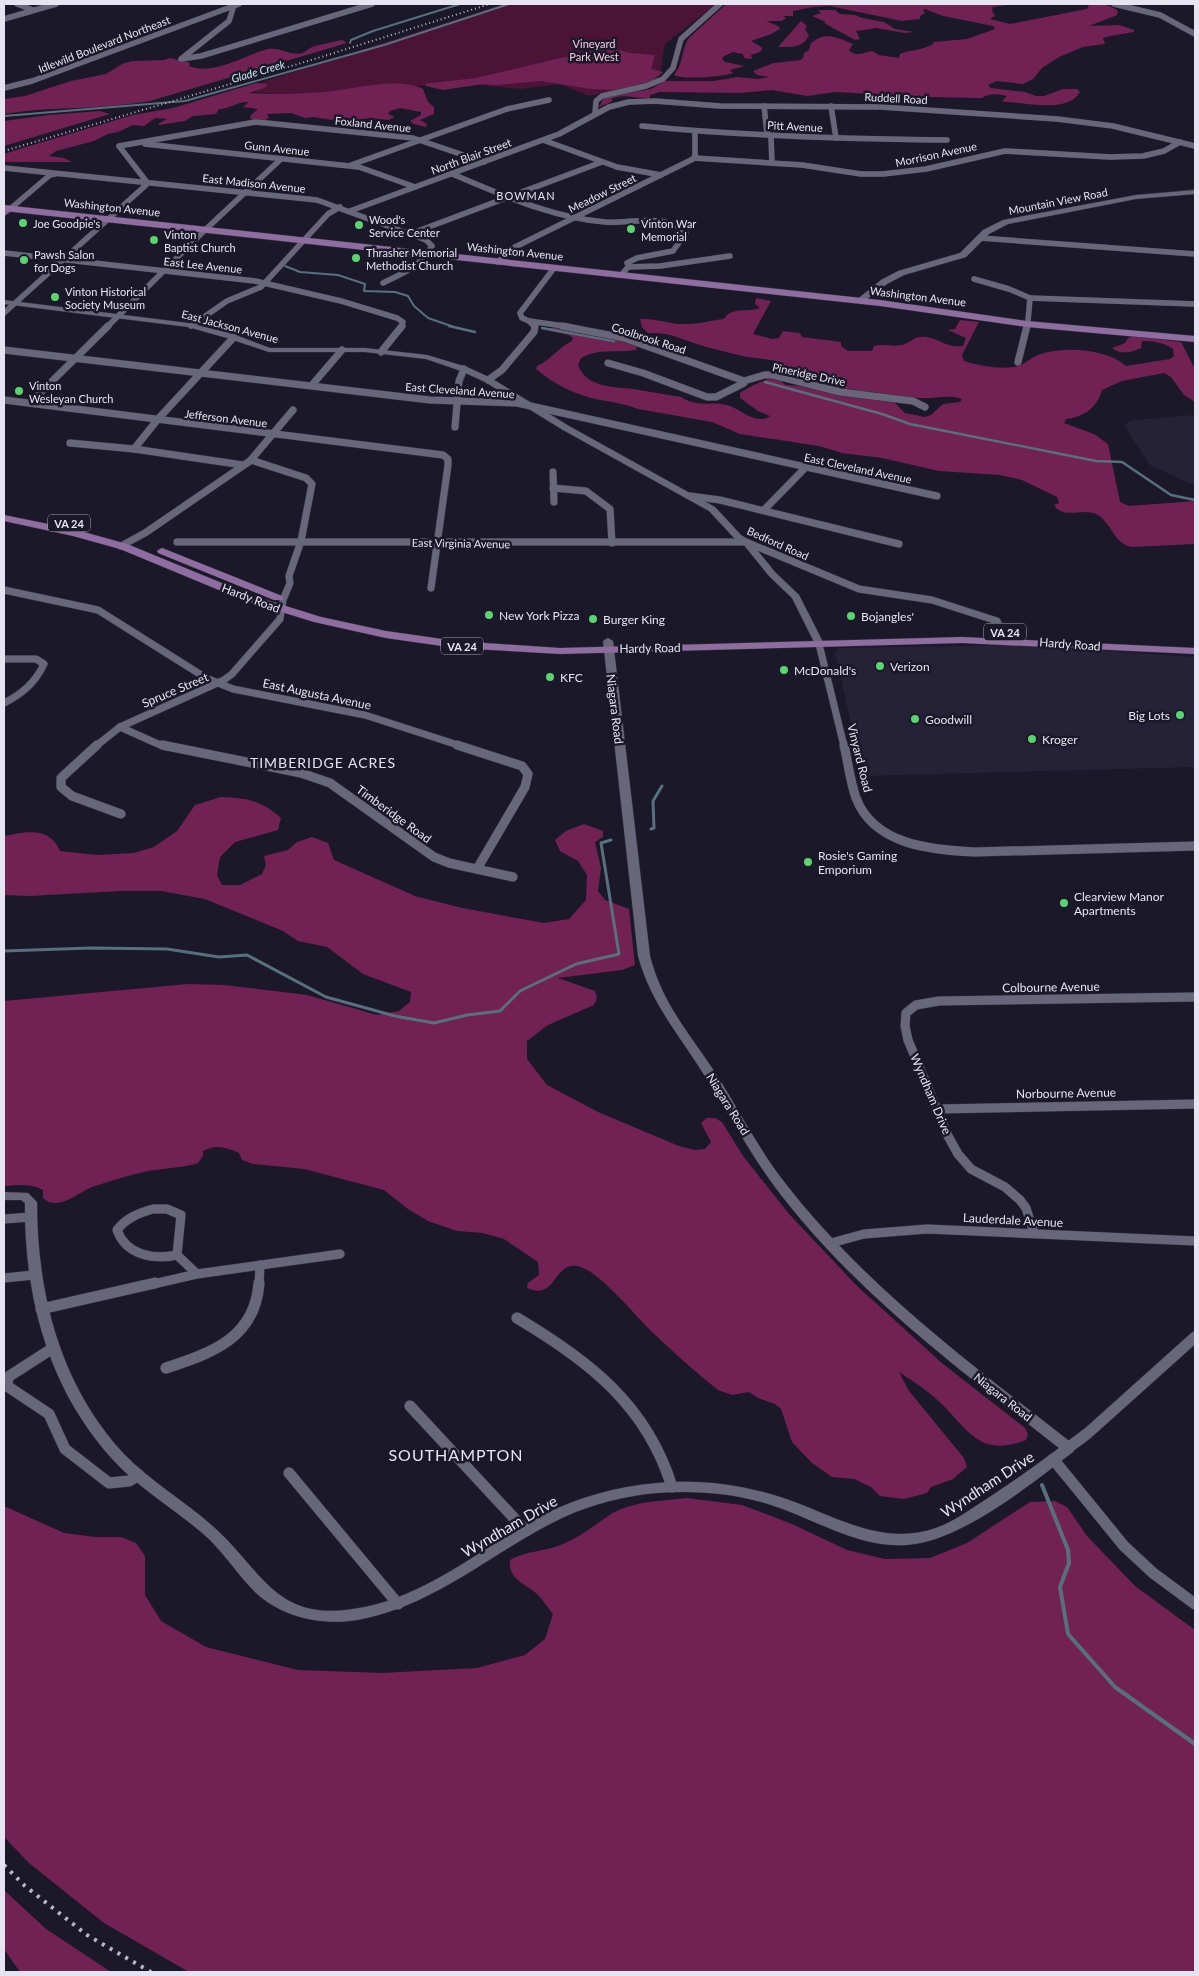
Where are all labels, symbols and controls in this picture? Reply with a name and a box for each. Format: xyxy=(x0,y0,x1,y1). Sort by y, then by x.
street label: Idlewild Boulevard Northeast xyxy=(36,13,172,75)
park label: Vineyard Park West xyxy=(569,37,619,63)
water label: Glade Creek xyxy=(230,57,287,85)
street label: Ruddell Road xyxy=(864,90,928,106)
street label: Foxland Avenue xyxy=(334,114,412,134)
street label: Pitt Avenue xyxy=(767,118,823,134)
street label: North Blair Street xyxy=(429,135,513,177)
street label: Gunn Avenue xyxy=(244,138,310,158)
street label: Morrison Avenue xyxy=(894,139,978,169)
street label: East Madison Avenue xyxy=(202,171,306,195)
street label: Meadow Street xyxy=(566,171,638,215)
street label: Mountain View Road xyxy=(1007,185,1109,217)
district label: BOWMAN xyxy=(496,189,556,202)
street label: Washington Avenue xyxy=(63,195,161,219)
place label: Wood's Service Center xyxy=(369,213,440,239)
marker: Joe Goodpie's xyxy=(17,217,29,229)
place label: Joe Goodpie's xyxy=(33,217,100,230)
place label: Vinton War Memorial xyxy=(641,217,696,243)
marker: Wood's Service Center xyxy=(353,219,365,231)
marker: Vinton War Memorial xyxy=(625,223,637,235)
place label: Vinton Baptist Church xyxy=(164,228,236,254)
marker: Vinton Baptist Church xyxy=(148,234,160,246)
street label: Washington Avenue xyxy=(466,239,564,263)
place label: Thrasher Memorial Methodist Church xyxy=(366,246,457,272)
place label: Pawsh Salon for Dogs xyxy=(34,248,95,274)
marker: Thrasher Memorial Methodist Church xyxy=(350,252,362,264)
marker: Pawsh Salon for Dogs xyxy=(18,254,30,266)
street label: East Lee Avenue xyxy=(163,254,243,276)
street label: Washington Avenue xyxy=(869,284,967,308)
place label: Vinton Historical Society Museum xyxy=(65,285,146,311)
marker: Vinton Historical Society Museum xyxy=(49,291,61,303)
street label: East Jackson Avenue xyxy=(180,307,280,345)
street label: Coolbrook Road xyxy=(610,320,688,356)
street label: Pineridge Drive xyxy=(771,360,847,388)
place label: Vinton Wesleyan Church xyxy=(29,379,113,405)
street label: East Cleveland Avenue xyxy=(405,380,515,400)
marker: Vinton Wesleyan Church xyxy=(13,385,25,397)
street label: Jefferson Avenue xyxy=(184,406,268,430)
street label: East Cleveland Avenue xyxy=(803,450,913,486)
road number: VA 24 xyxy=(48,514,90,532)
street label: Bedford Road xyxy=(745,524,811,562)
street label: East Virginia Avenue xyxy=(412,536,510,550)
street label: Hardy Road xyxy=(220,580,282,616)
place label: New York Pizza xyxy=(499,608,579,623)
marker: New York Pizza xyxy=(483,609,495,621)
place label: Bojangles' xyxy=(861,609,914,624)
marker: Bojangles' xyxy=(845,610,857,622)
place label: Burger King xyxy=(603,612,665,627)
marker: Burger King xyxy=(587,613,599,625)
road number: VA 24 xyxy=(984,624,1026,640)
street label: Hardy Road xyxy=(1039,634,1101,654)
road number: VA 24 xyxy=(441,637,483,654)
street label: Hardy Road xyxy=(619,640,681,656)
place label: Verizon xyxy=(890,659,930,674)
marker: Verizon xyxy=(874,660,886,672)
place label: McDonald's xyxy=(794,663,856,678)
marker: McDonald's xyxy=(778,664,790,676)
street label: Spruce Street xyxy=(139,669,211,711)
place label: KFC xyxy=(560,670,583,685)
marker: KFC xyxy=(544,671,556,683)
street label: Niagara Road xyxy=(603,673,627,745)
street label: East Augusta Avenue xyxy=(261,675,373,713)
place label: Big Lots xyxy=(1128,708,1170,723)
marker: Big Lots xyxy=(1174,709,1186,721)
place label: Goodwill xyxy=(925,712,972,727)
marker: Goodwill xyxy=(909,713,921,725)
street label: Vinyard Road xyxy=(844,722,876,794)
place label: Kroger xyxy=(1042,732,1078,747)
marker: Kroger xyxy=(1026,733,1038,745)
district label: TIMBERIDGE ACRES xyxy=(250,754,396,771)
street label: Timberidge Road xyxy=(354,782,434,846)
place label: Rosie's Gaming Emporium xyxy=(818,848,897,877)
marker: Rosie's Gaming Emporium xyxy=(802,856,814,868)
place label: Clearview Manor Apartments xyxy=(1074,889,1165,918)
marker: Clearview Manor Apartments xyxy=(1058,897,1070,909)
street label: Colbourne Avenue xyxy=(1002,979,1100,995)
street label: Wyndham Drive xyxy=(907,1051,955,1137)
street label: Niagara Road xyxy=(703,1070,753,1138)
street label: Norbourne Avenue xyxy=(1016,1085,1116,1101)
street label: Lauderdale Avenue xyxy=(963,1210,1063,1230)
street label: Niagara Road xyxy=(971,1370,1035,1424)
district label: SOUTHAMPTON xyxy=(388,1445,524,1464)
street label: Wyndham Drive xyxy=(937,1447,1037,1521)
street label: Wyndham Drive xyxy=(458,1491,560,1561)

